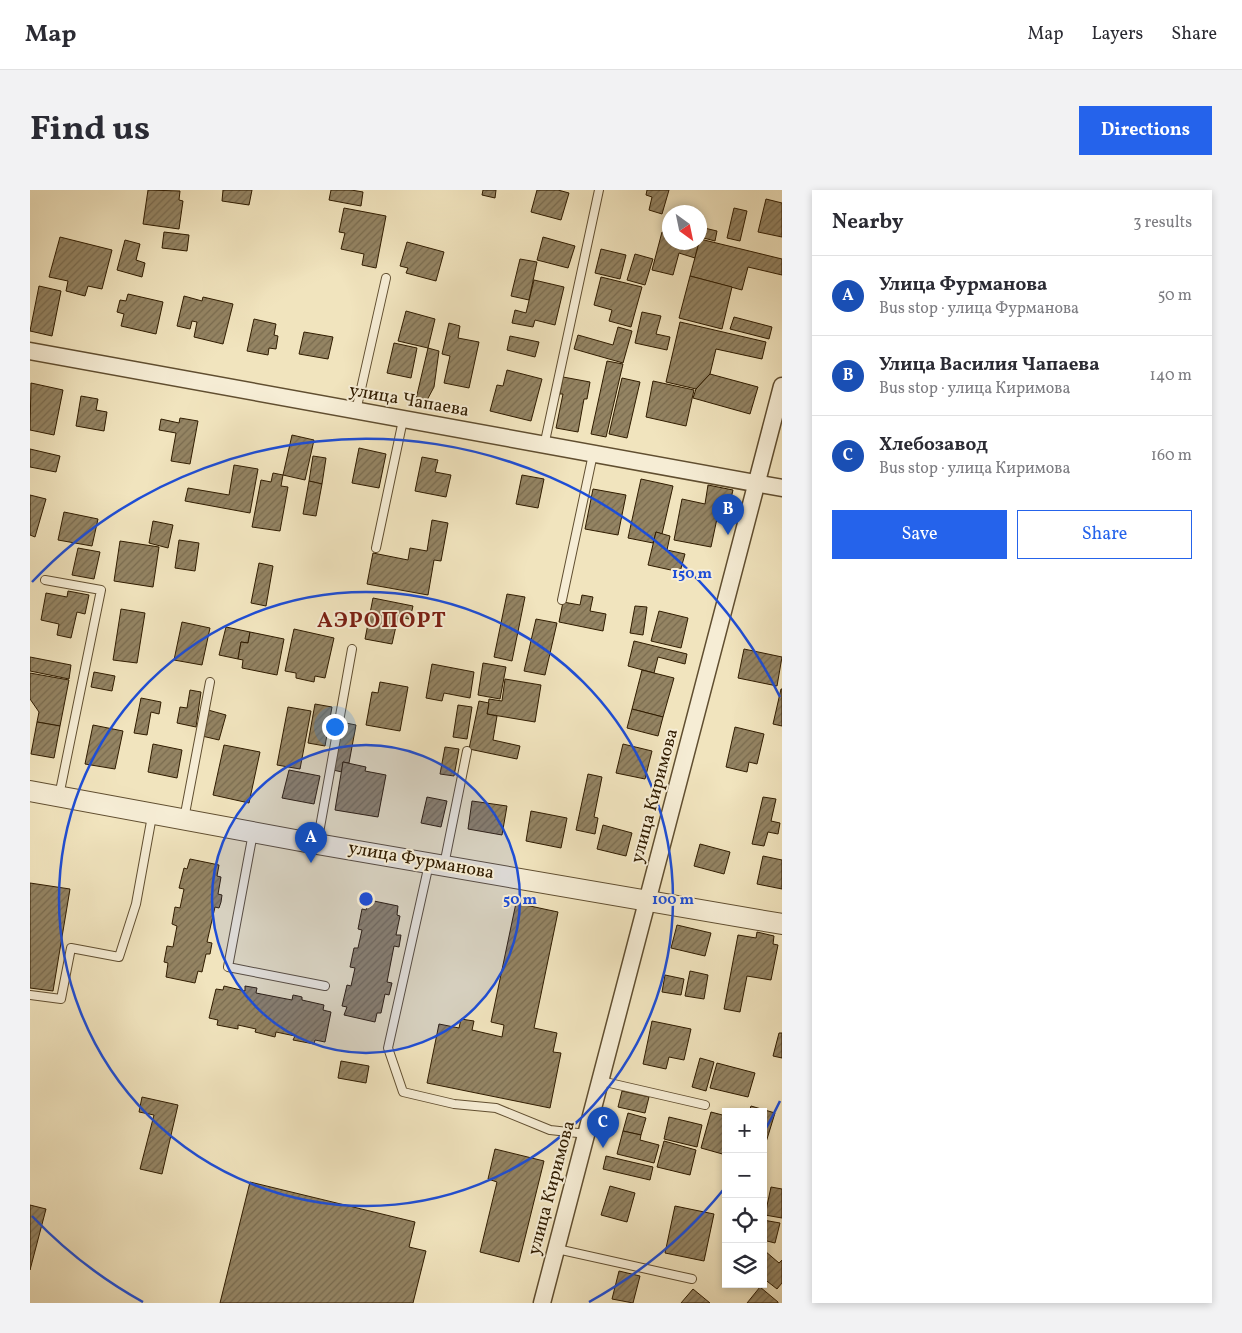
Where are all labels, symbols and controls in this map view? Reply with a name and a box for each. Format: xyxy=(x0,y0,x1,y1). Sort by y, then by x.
text: Map xyxy=(25,18,76,52)
text: Map xyxy=(1027,22,1063,47)
text: Layers xyxy=(1091,22,1143,47)
text: Share xyxy=(1171,22,1217,47)
text: Find us xyxy=(30,106,150,154)
button: Directions xyxy=(1079,106,1212,155)
north arrow xyxy=(662,205,707,250)
text: Nearby xyxy=(832,208,903,237)
text: 3 results xyxy=(1133,212,1192,234)
text: Улица Фурманова xyxy=(879,272,1048,298)
text: A xyxy=(842,285,854,307)
text: 50 m xyxy=(1158,285,1192,307)
text: Bus stop · улица Фурманова xyxy=(879,298,1079,320)
text: Улица Василия Чапаева xyxy=(879,352,1100,378)
text: B xyxy=(843,365,853,387)
text: 140 m xyxy=(1150,365,1192,387)
street label: улица Чапаева xyxy=(347,378,471,424)
text: Bus stop · улица Киримова xyxy=(879,378,1070,400)
text: Хлебозавод xyxy=(879,432,988,458)
text: C xyxy=(843,445,853,467)
text: 160 m xyxy=(1151,445,1192,467)
text: Bus stop · улица Киримова xyxy=(879,458,1070,480)
pin: B xyxy=(712,494,744,535)
button: Save xyxy=(832,510,1007,559)
button: Share xyxy=(1017,510,1192,559)
text: 150 m xyxy=(672,564,712,585)
district label: АЭРОПОРТ xyxy=(317,606,447,637)
your location xyxy=(322,714,348,740)
street label: улица Киримова xyxy=(625,726,685,866)
pin: A xyxy=(295,822,327,863)
street label: улица Фурманова xyxy=(346,836,496,886)
centre of rings xyxy=(357,890,375,908)
text: 50 m xyxy=(503,890,537,911)
text: 100 m xyxy=(652,890,695,911)
pin: C xyxy=(587,1107,619,1148)
map controls xyxy=(722,1108,767,1288)
button: + xyxy=(722,1108,767,1153)
street label: улица Киримова xyxy=(522,1118,582,1258)
button: − xyxy=(722,1153,767,1198)
button: locate xyxy=(722,1198,767,1243)
button: layers xyxy=(722,1243,767,1288)

